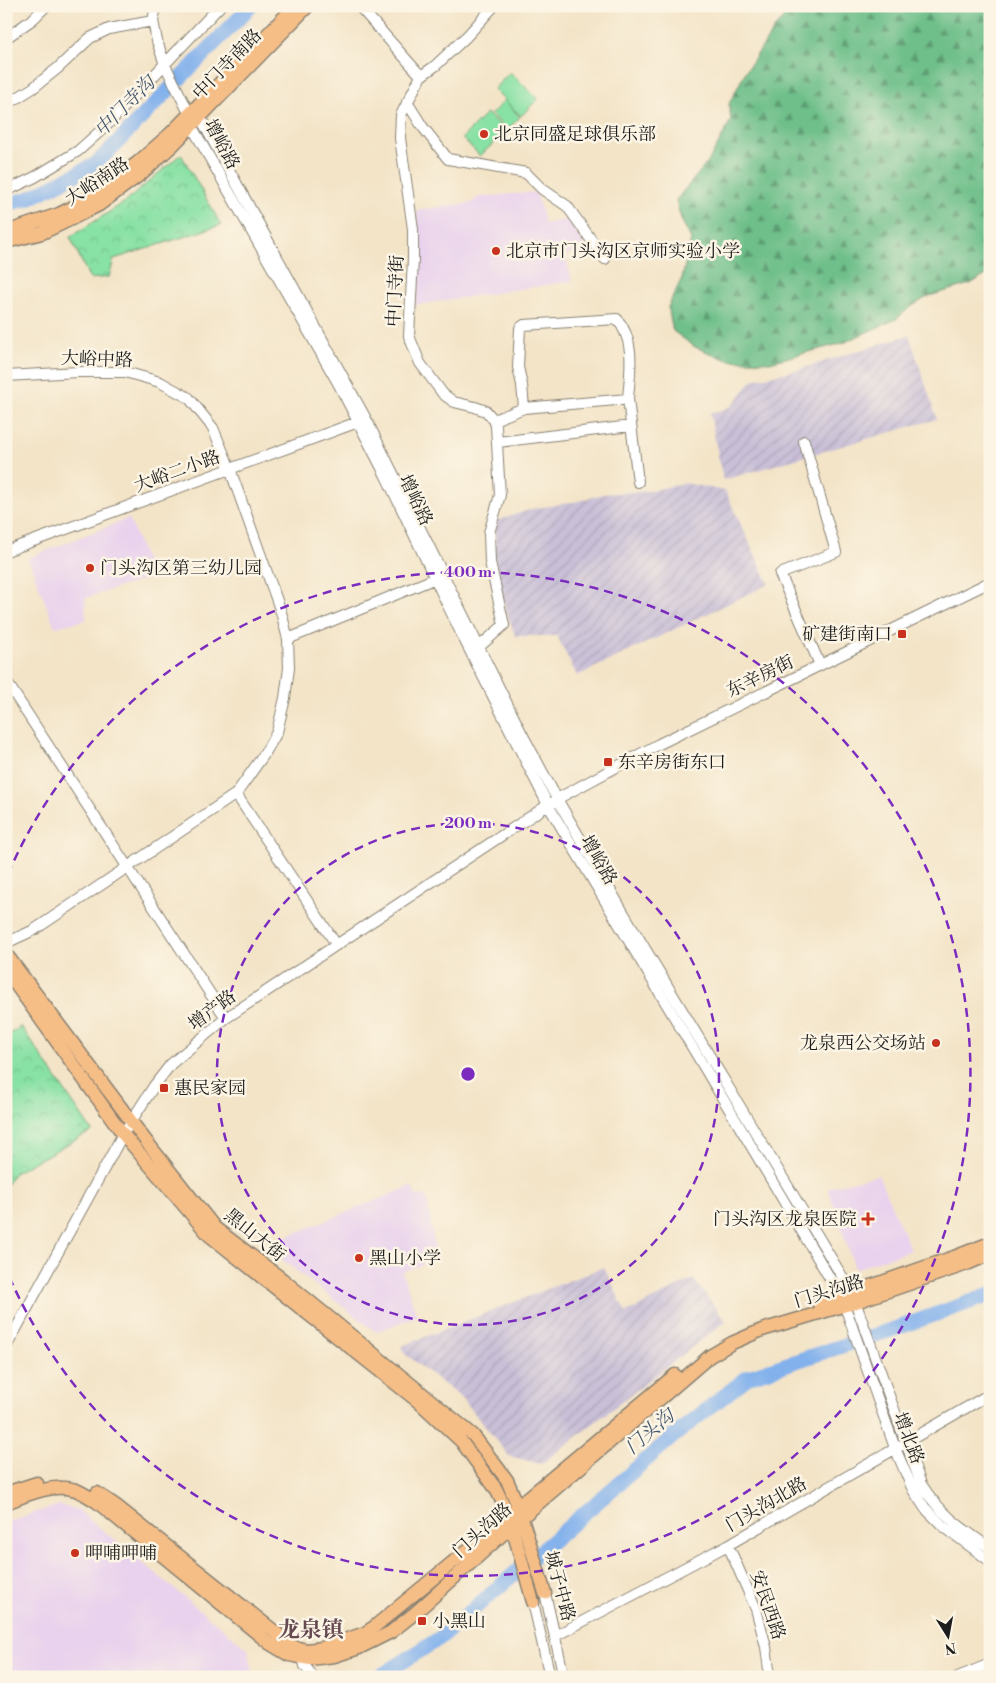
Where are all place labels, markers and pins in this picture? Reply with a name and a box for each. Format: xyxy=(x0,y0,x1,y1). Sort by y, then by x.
place label: 北京同盛足球俱乐部 xyxy=(494,123,656,146)
marker: 北京同盛足球俱乐部 xyxy=(478,128,490,140)
place label: 北京市门头沟区京师实验小学 xyxy=(506,240,740,263)
marker: 北京市门头沟区京师实验小学 xyxy=(490,245,502,257)
place label: 门头沟区第三幼儿园 xyxy=(100,557,262,580)
marker: 门头沟区第三幼儿园 xyxy=(84,562,96,574)
place label: 矿建街南口 xyxy=(802,623,892,646)
marker: 矿建街南口 xyxy=(896,628,908,640)
place label: 东辛房街东口 xyxy=(618,751,726,774)
marker: 东辛房街东口 xyxy=(602,756,614,768)
place label: 龙泉西公交场站 xyxy=(800,1032,926,1055)
marker: 龙泉西公交场站 xyxy=(930,1037,942,1049)
centre of rings xyxy=(459,1065,477,1083)
place label: 惠民家园 xyxy=(174,1077,246,1100)
marker: 惠民家园 xyxy=(158,1082,170,1094)
place label: 门头沟区龙泉医院 xyxy=(713,1208,857,1231)
marker: 门头沟区龙泉医院 xyxy=(861,1212,875,1226)
place label: 黑山小学 xyxy=(369,1247,441,1270)
marker: 黑山小学 xyxy=(353,1252,365,1264)
place label: 呷哺呷哺 xyxy=(85,1542,157,1565)
marker: 呷哺呷哺 xyxy=(69,1547,81,1559)
place label: 小黑山 xyxy=(432,1610,486,1633)
marker: 小黑山 xyxy=(416,1615,428,1627)

